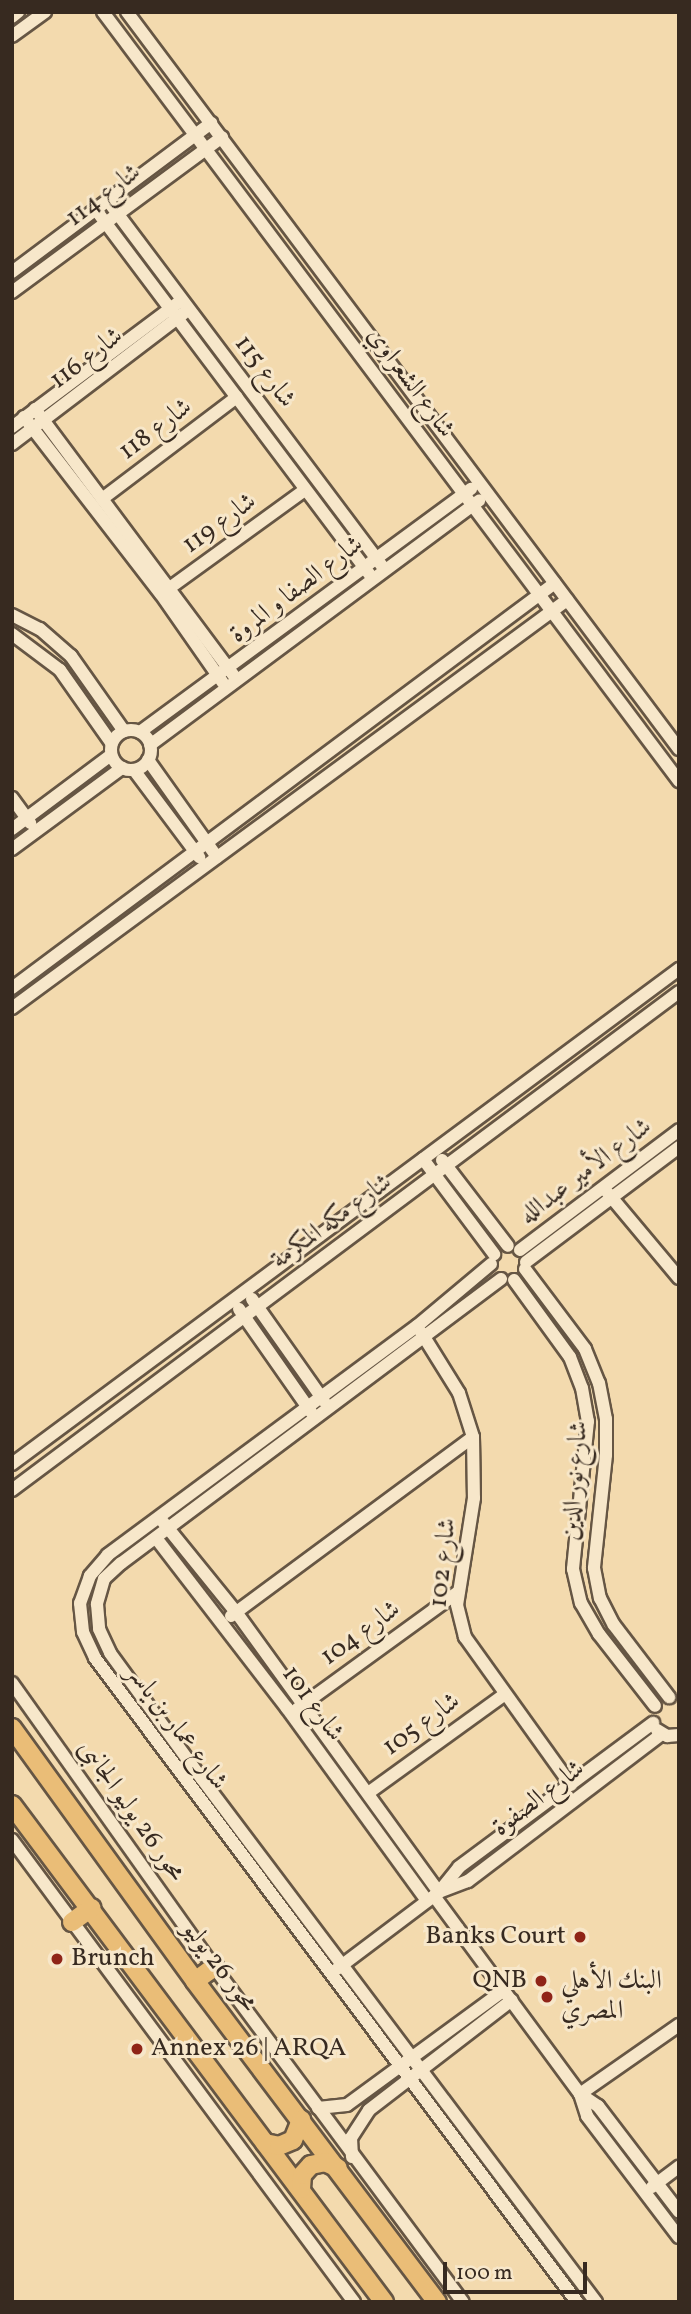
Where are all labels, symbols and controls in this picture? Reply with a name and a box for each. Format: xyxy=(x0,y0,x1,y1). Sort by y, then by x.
street label: شارع 114 xyxy=(60,158,148,234)
street label: شارع 116 xyxy=(44,321,130,397)
street label: شارع الشعراوي xyxy=(359,321,461,445)
street label: شارع 115 xyxy=(227,329,301,415)
street label: شارع 118 xyxy=(113,392,199,468)
street label: شارع 119 xyxy=(177,487,263,561)
street label: شارع الصفا و المروة xyxy=(224,529,370,651)
street label: شارع الأمير عبدالله xyxy=(514,1112,658,1232)
street label: شارع مكه المكرمة xyxy=(265,1168,399,1276)
street label: شارع نور الدين xyxy=(556,1420,596,1542)
street label: شارع 102 xyxy=(424,1517,464,1609)
street label: شارع 104 xyxy=(315,1595,407,1673)
street label: شارع عمار بن ياسر xyxy=(119,1659,233,1797)
street label: شارع 101 xyxy=(274,1660,350,1748)
street label: شارع 105 xyxy=(377,1686,467,1764)
street label: محور 26 يوليو الجانبى xyxy=(71,1734,191,1888)
street label: شارع الصفوة xyxy=(487,1754,591,1844)
street label: محور 26 يوليو xyxy=(175,1915,263,2019)
place label: Banks Court xyxy=(425,1921,566,1953)
marker: Banks Court xyxy=(572,1929,588,1945)
place label: Brunch xyxy=(71,1943,155,1975)
marker: Brunch xyxy=(49,1951,65,1967)
place label: QNB xyxy=(473,1965,527,1997)
place label: البنك الأهلي المصري xyxy=(561,1966,662,2028)
marker: QNB xyxy=(533,1973,549,1989)
marker: البنك الأهلي المصري xyxy=(539,1989,555,2005)
place label: Annex 26 | ARQA xyxy=(151,2033,346,2065)
marker: Annex 26 | ARQA xyxy=(129,2041,145,2057)
scale bar xyxy=(446,2248,590,2292)
text: 100 m xyxy=(456,2259,513,2288)

